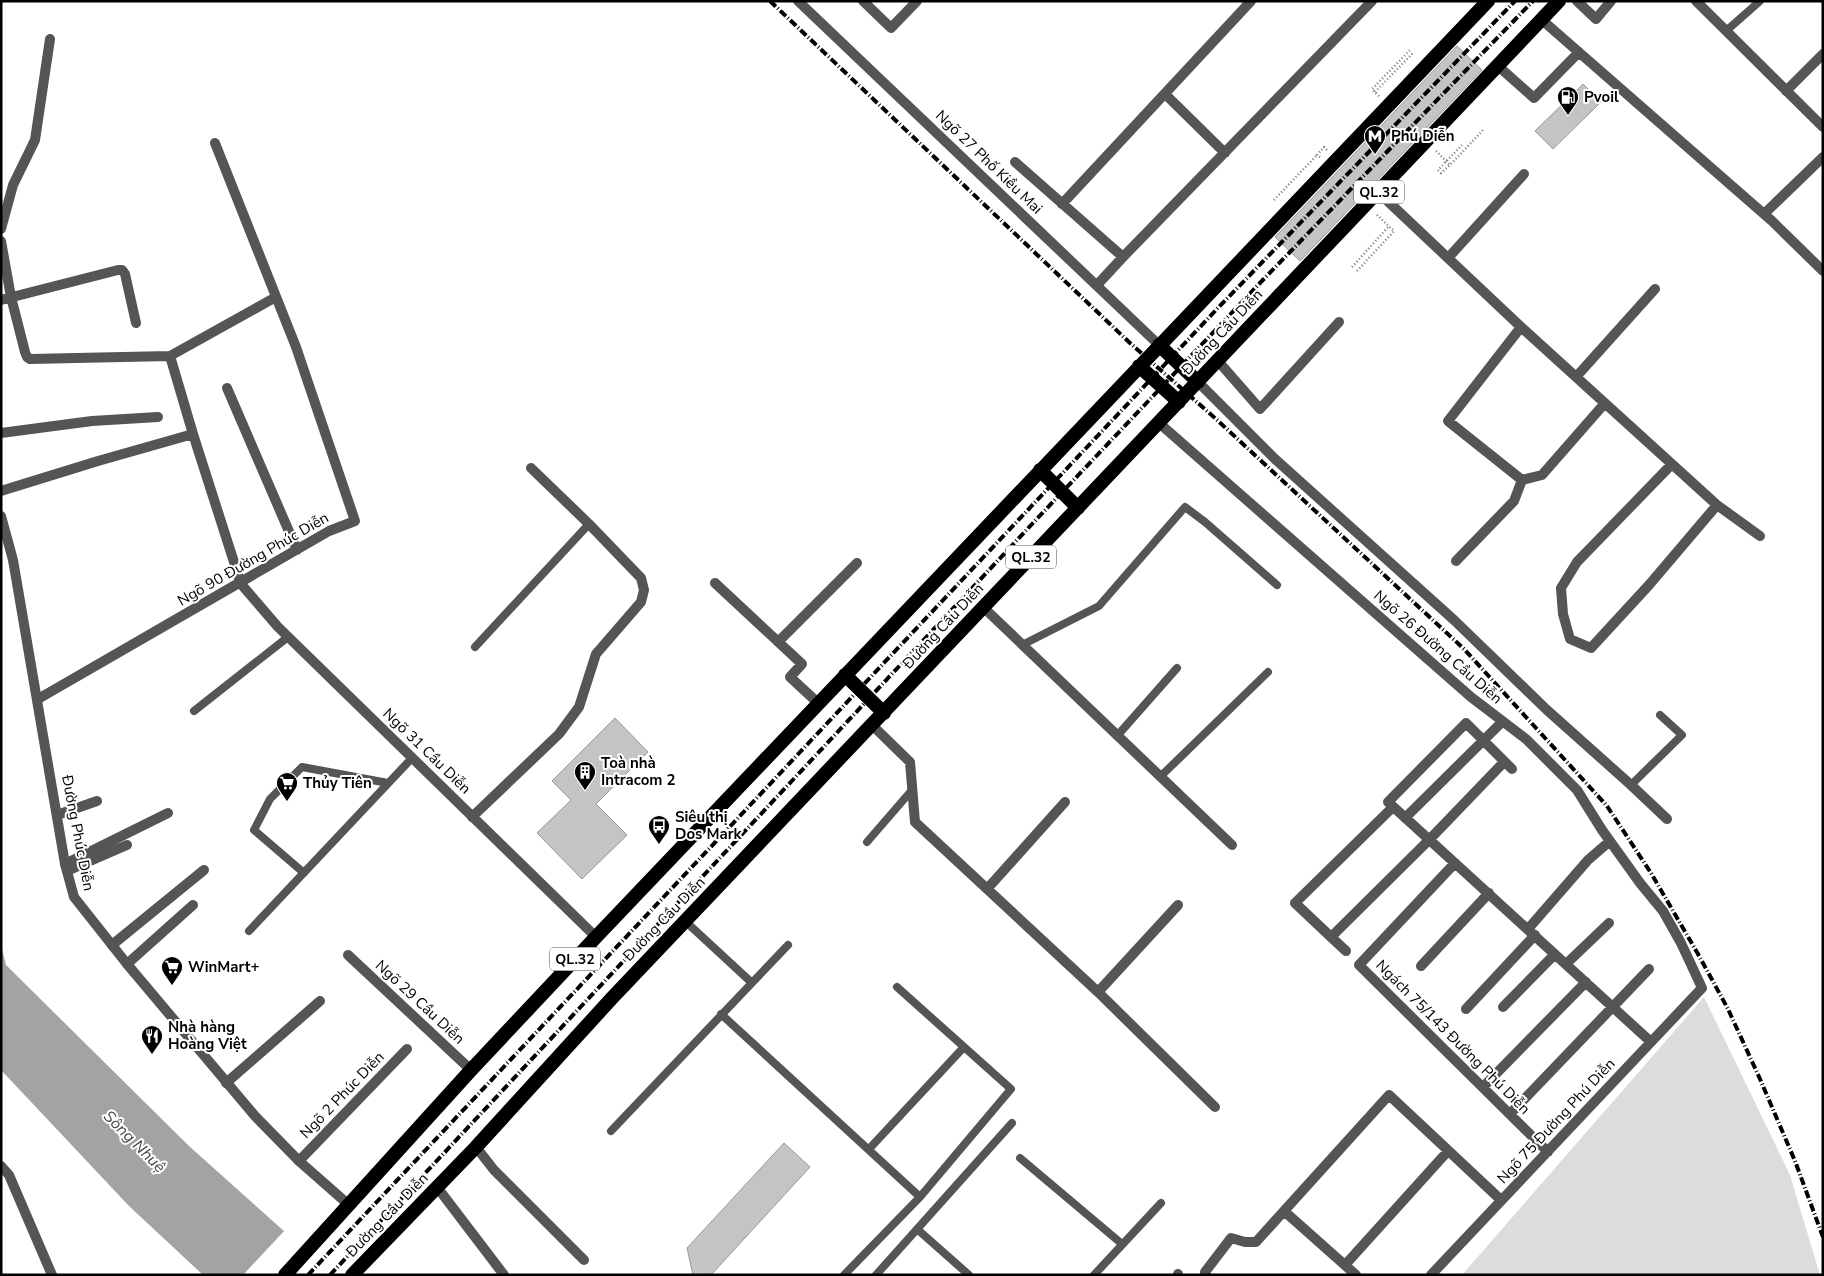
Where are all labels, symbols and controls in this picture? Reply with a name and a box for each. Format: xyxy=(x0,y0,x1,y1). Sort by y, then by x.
fuel station icon: Pvoil xyxy=(1556,85,1580,116)
place label: Pvoil xyxy=(1584,87,1619,107)
street label: Ngõ 27 Phố Kiều Mai xyxy=(931,106,1047,218)
metro station icon: Phú Diễn xyxy=(1363,124,1387,155)
place label: Phú Diễn xyxy=(1391,126,1454,146)
road number: QL.32 xyxy=(1354,180,1404,203)
street label: Đường Cầu Diễn xyxy=(1176,285,1267,380)
street label: Ngõ 90 Đường Phúc Diễn xyxy=(174,508,332,610)
road number: QL.32 xyxy=(1006,546,1056,568)
street label: Đường Cầu Diễn xyxy=(897,579,988,674)
street label: Ngõ 26 Đường Cầu Diễn xyxy=(1369,586,1507,708)
street label: Ngõ 31 Cầu Diễn xyxy=(379,704,475,798)
place label: Toà nhà Intracom 2 xyxy=(601,753,676,790)
building icon: Toà nhà Intracom 2 xyxy=(573,760,597,791)
supermarket icon: Thủy Tiên xyxy=(275,771,299,802)
street label: Đường Phúc Diễn xyxy=(57,772,99,893)
place label: Thủy Tiên xyxy=(303,773,372,793)
place label: Siêu thị Dos Mark xyxy=(675,807,743,844)
bus stop icon: Siêu thị Dos Mark xyxy=(647,814,671,845)
street label: Đường Cầu Diễn xyxy=(618,872,709,966)
road number: QL.32 xyxy=(550,948,600,971)
supermarket icon: WinMart+ xyxy=(160,955,184,986)
street label: Ngõ 29 Cầu Diễn xyxy=(371,955,469,1049)
street label: Ngách 75/143 Đường Phú Diễn xyxy=(1371,955,1535,1119)
place label: WinMart+ xyxy=(188,957,260,977)
place label: Nhà hàng Hoàng Việt xyxy=(168,1017,247,1054)
restaurant icon: Nhà hàng Hoàng Việt xyxy=(140,1024,164,1055)
street label: Ngõ 2 Phúc Diễn xyxy=(295,1047,389,1143)
street label: Ngõ 75 Đường Phú Diễn xyxy=(1493,1054,1619,1188)
water label: Sông Nhuệ xyxy=(98,1106,171,1178)
street label: Đường Cầu Diễn xyxy=(341,1168,432,1262)

